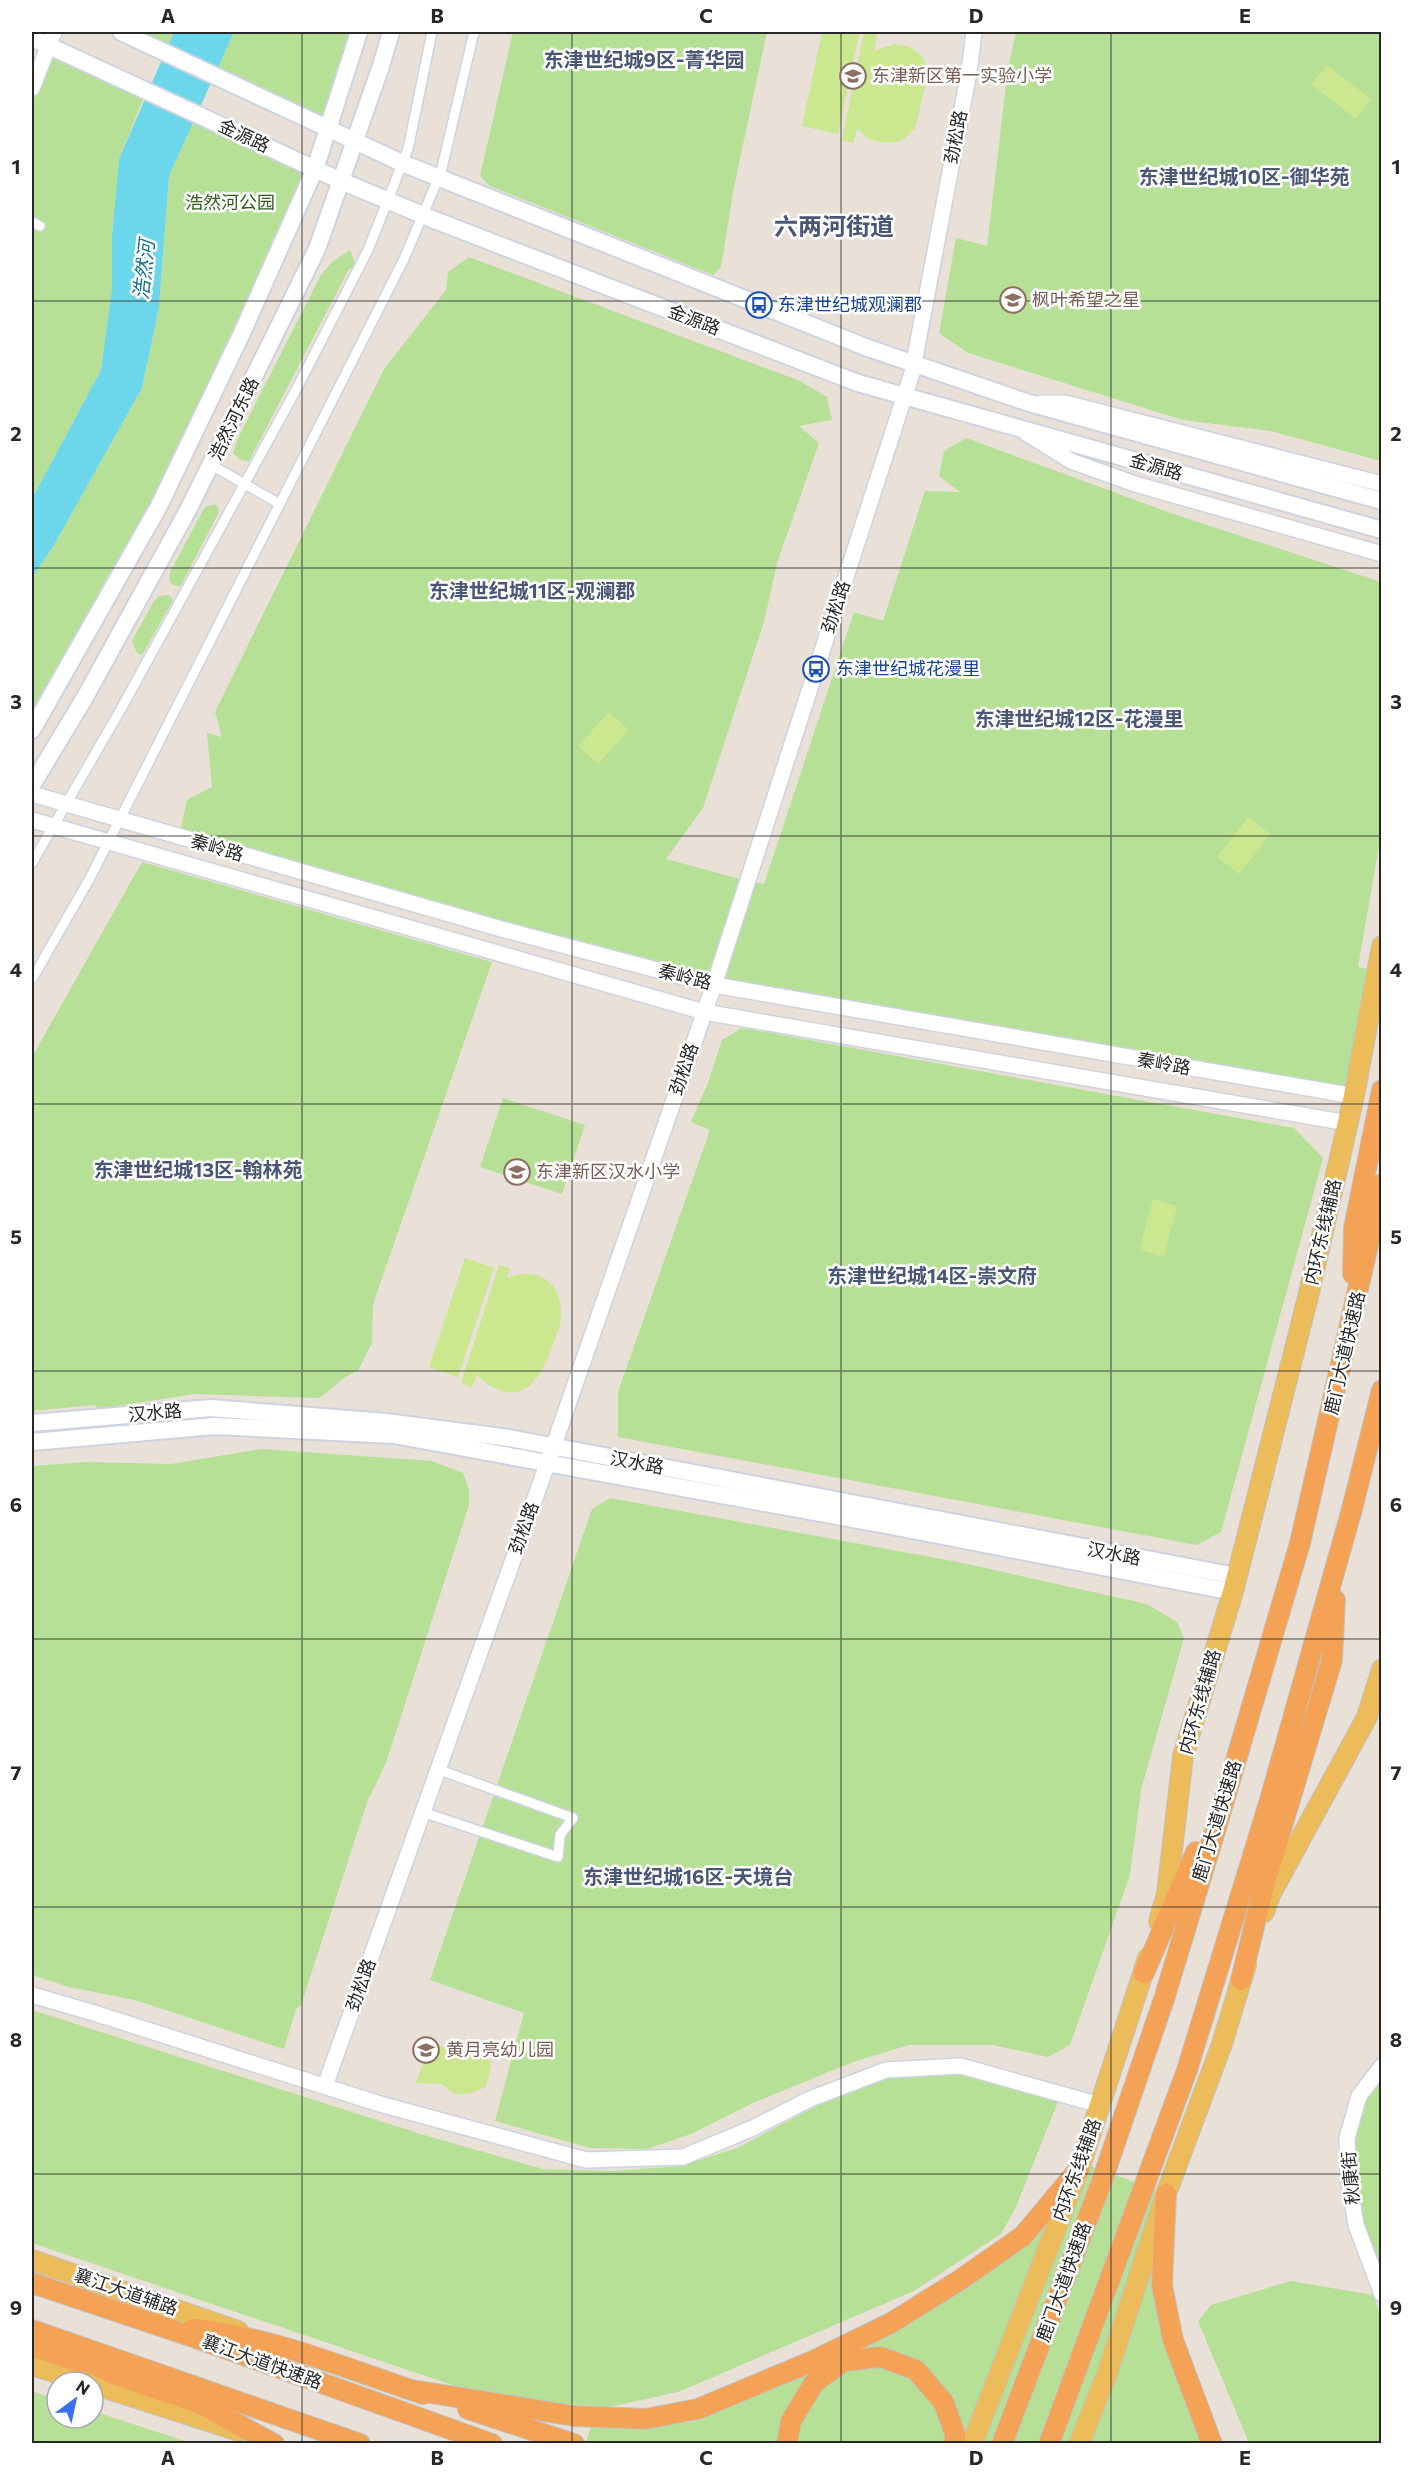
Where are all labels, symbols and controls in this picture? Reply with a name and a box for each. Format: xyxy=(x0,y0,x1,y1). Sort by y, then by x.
text: A xyxy=(161,3,175,27)
text: B xyxy=(430,3,444,27)
text: C xyxy=(699,3,713,27)
text: D xyxy=(969,3,983,27)
text: E xyxy=(1239,3,1251,27)
district label: 东津世纪城9区-菁华园 xyxy=(544,47,744,71)
school or university icon: 东津新区第一实验小学 xyxy=(838,61,868,91)
place label: 东津新区第一实验小学 xyxy=(872,64,1052,86)
street label: 劲松路 xyxy=(939,108,971,165)
street label: 金源路 xyxy=(215,114,274,156)
text: 1 xyxy=(11,154,21,178)
text: 1 xyxy=(1391,154,1401,178)
district label: 东津世纪城10区-御华苑 xyxy=(1139,164,1349,188)
park label: 浩然河公园 xyxy=(185,191,275,213)
district label: 六两河街道 xyxy=(774,211,894,240)
water label: 浩然河 xyxy=(128,235,158,301)
school or university icon: 枫叶希望之星 xyxy=(998,285,1028,315)
place label: 枫叶希望之星 xyxy=(1032,288,1140,310)
bus stop icon: 东津世纪城观澜郡 xyxy=(744,290,774,320)
place label: 东津世纪城观澜郡 xyxy=(778,293,922,315)
street label: 金源路 xyxy=(665,299,724,339)
street label: 浩然河东路 xyxy=(203,373,263,464)
text: 2 xyxy=(10,421,22,445)
text: 2 xyxy=(1390,421,1402,445)
street label: 金源路 xyxy=(1127,448,1185,484)
district label: 东津世纪城11区-观澜郡 xyxy=(429,578,635,602)
street label: 劲松路 xyxy=(816,578,854,636)
bus stop icon: 东津世纪城花漫里 xyxy=(801,654,831,684)
place label: 东津世纪城花漫里 xyxy=(836,657,980,679)
text: 3 xyxy=(10,689,22,713)
text: 3 xyxy=(1390,689,1402,713)
district label: 东津世纪城12区-花漫里 xyxy=(975,706,1183,730)
street label: 秦岭路 xyxy=(188,829,246,865)
text: 4 xyxy=(10,957,22,981)
text: 4 xyxy=(1390,957,1402,981)
street label: 秦岭路 xyxy=(656,959,714,993)
street label: 劲松路 xyxy=(664,1040,702,1098)
street label: 秦岭路 xyxy=(1136,1047,1193,1079)
district label: 东津世纪城13区-翰林苑 xyxy=(93,1157,303,1181)
school or university icon: 东津新区汉水小学 xyxy=(502,1157,532,1187)
place label: 东津新区汉水小学 xyxy=(536,1160,680,1182)
street label: 内环东线辅路 xyxy=(1299,1177,1345,1287)
text: 5 xyxy=(10,1224,22,1248)
text: 5 xyxy=(1390,1224,1402,1248)
district label: 东津世纪城14区-崇文府 xyxy=(827,1263,1037,1287)
street label: 鹿门大道快速路 xyxy=(1319,1289,1369,1417)
street label: 汉水路 xyxy=(127,1399,183,1425)
street label: 汉水路 xyxy=(609,1446,666,1478)
text: 6 xyxy=(10,1492,22,1516)
text: 6 xyxy=(1390,1492,1402,1516)
street label: 劲松路 xyxy=(503,1499,543,1557)
street label: 汉水路 xyxy=(1086,1537,1143,1569)
street label: 内环东线辅路 xyxy=(1174,1647,1224,1757)
street label: 鹿门大道快速路 xyxy=(1187,1757,1245,1884)
text: 7 xyxy=(11,1760,22,1784)
text: 7 xyxy=(1391,1760,1402,1784)
district label: 东津世纪城16区-天境台 xyxy=(583,1864,793,1888)
street label: 劲松路 xyxy=(340,1956,380,2014)
text: 8 xyxy=(10,2027,22,2051)
text: 8 xyxy=(1390,2027,1402,2051)
school or university icon: 黄月亮幼儿园 xyxy=(411,2035,441,2065)
place label: 黄月亮幼儿园 xyxy=(446,2038,554,2060)
street label: 内环东线辅路 xyxy=(1047,2115,1105,2224)
street label: 秋康街 xyxy=(1337,2150,1363,2206)
street label: 鹿门大道快速路 xyxy=(1031,2219,1095,2345)
street label: 襄江大道辅路 xyxy=(72,2263,181,2319)
text: 9 xyxy=(10,2295,22,2319)
text: 9 xyxy=(1390,2295,1402,2319)
street label: 襄江大道快速路 xyxy=(199,2329,325,2393)
north arrow xyxy=(45,2370,105,2430)
text: N xyxy=(73,2376,94,2398)
text: A xyxy=(161,2445,175,2469)
text: B xyxy=(430,2445,444,2469)
text: C xyxy=(699,2445,713,2469)
text: D xyxy=(969,2445,983,2469)
text: E xyxy=(1239,2445,1251,2469)

